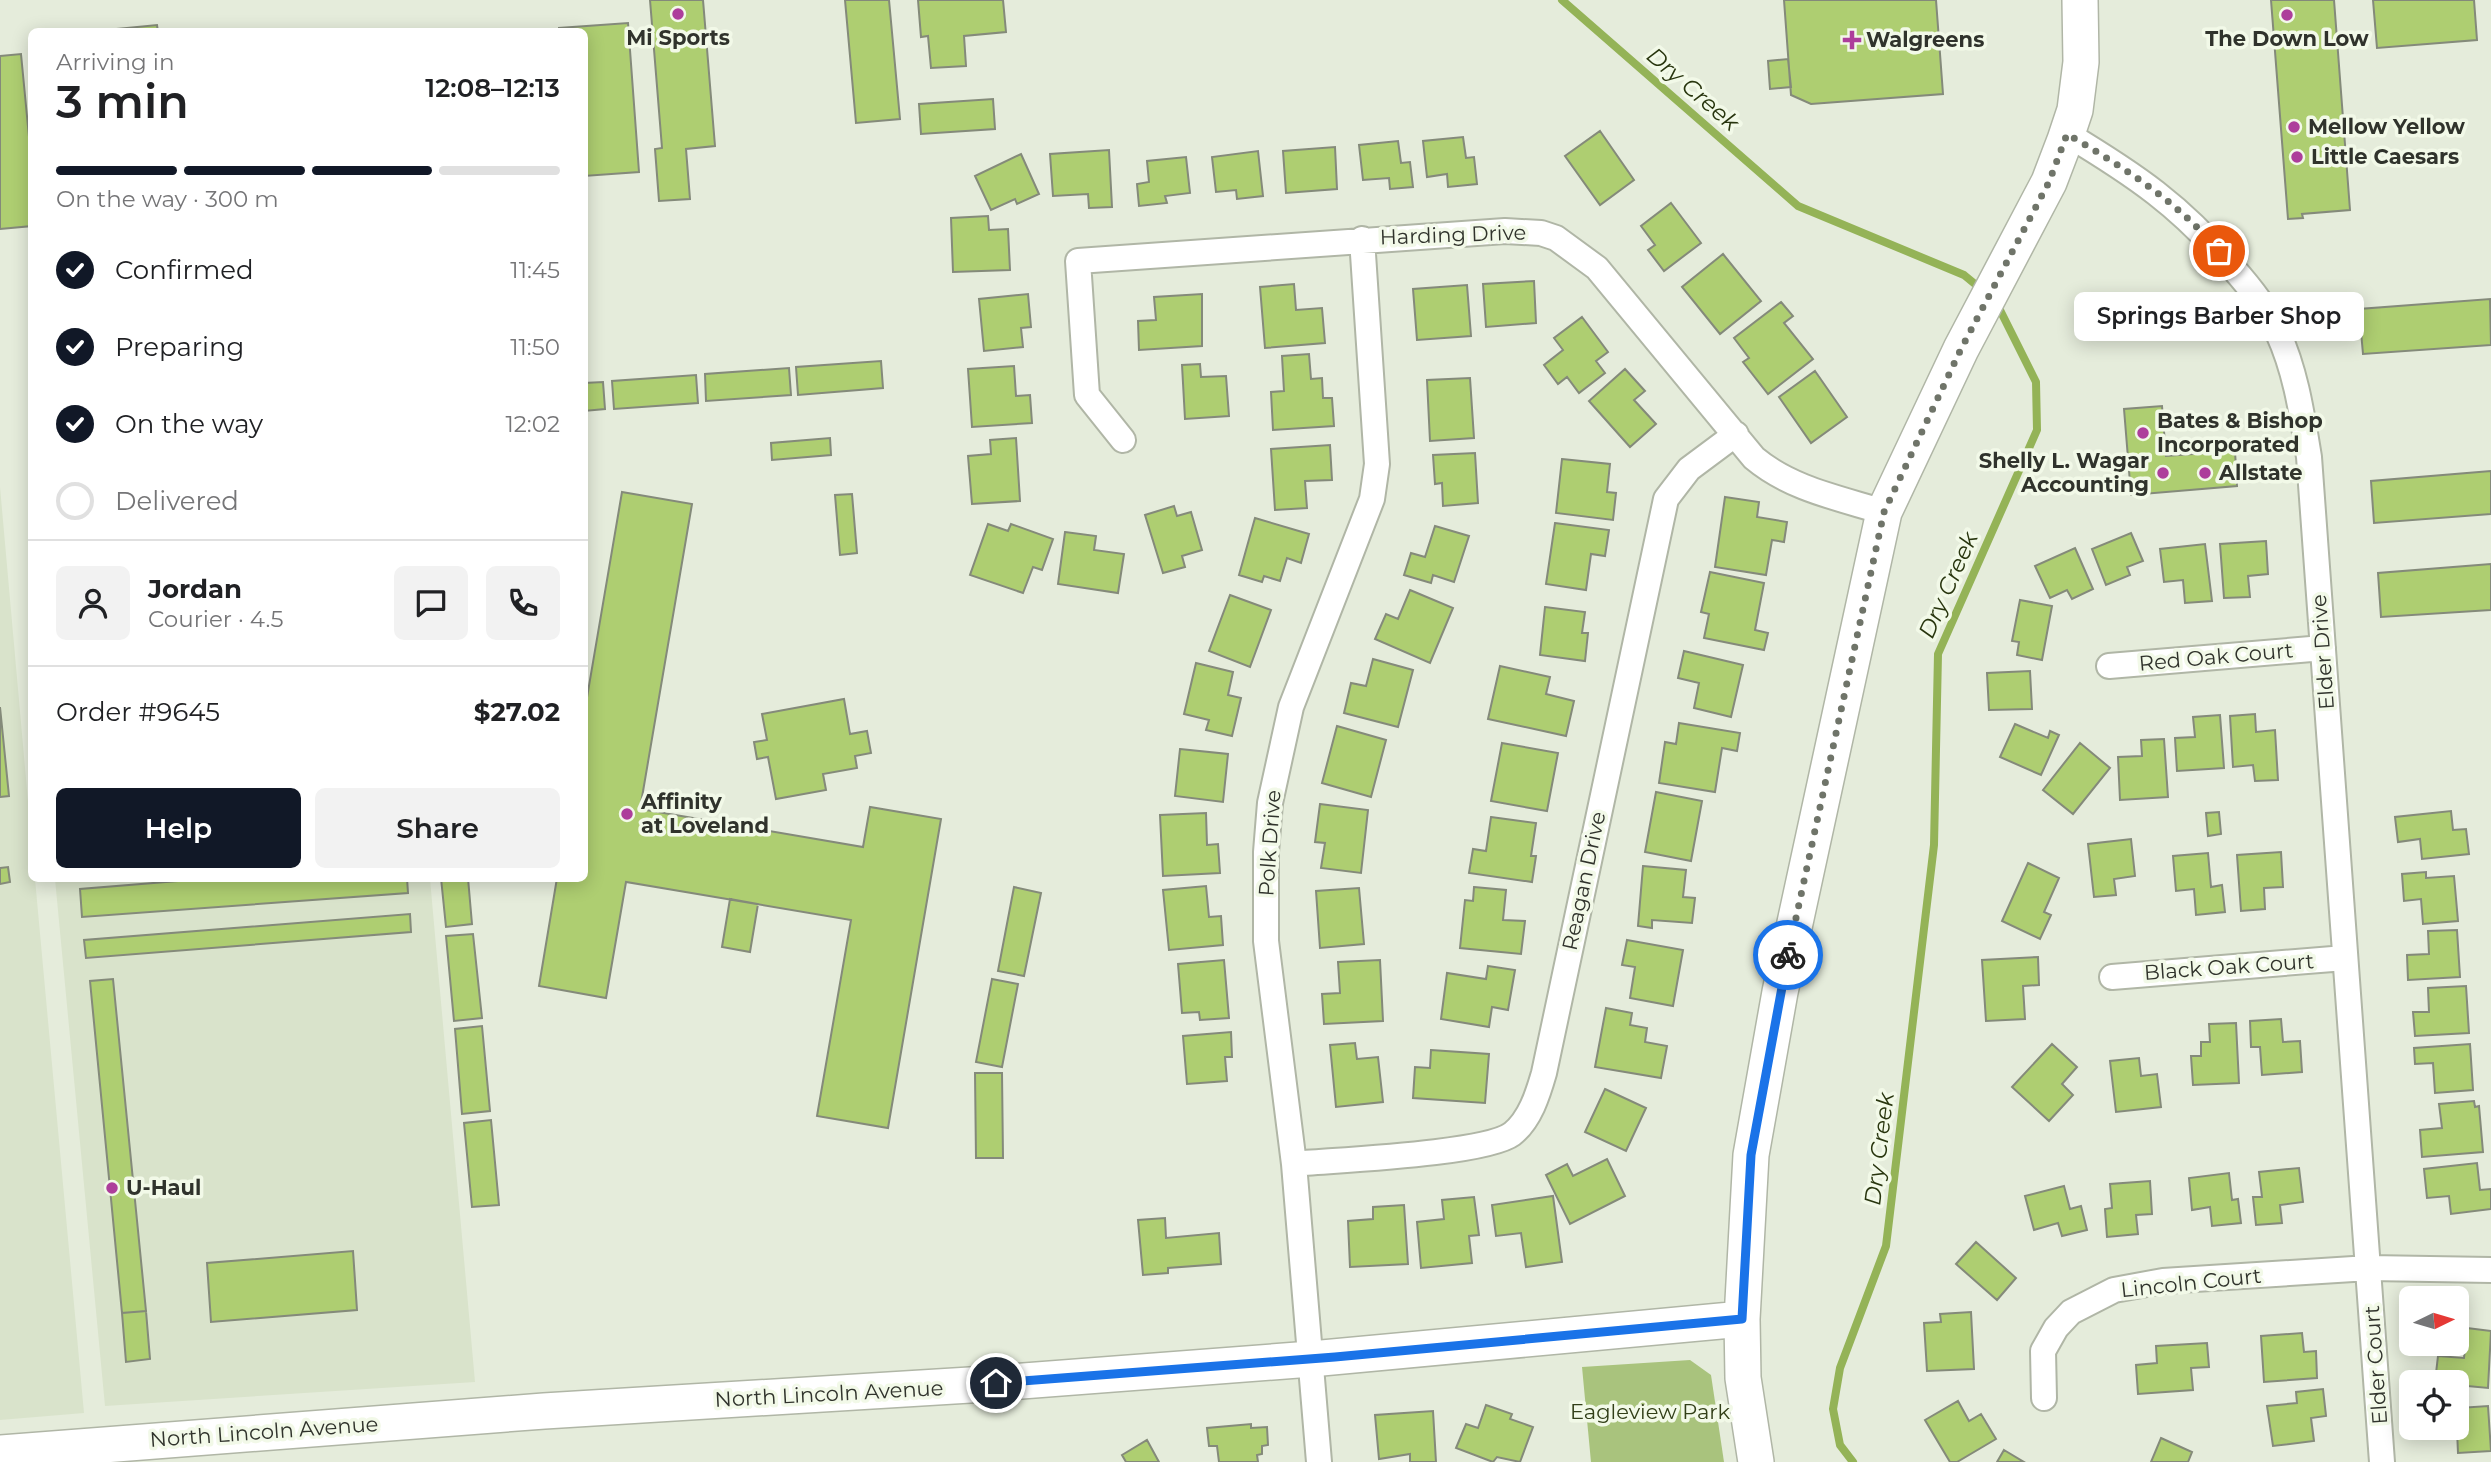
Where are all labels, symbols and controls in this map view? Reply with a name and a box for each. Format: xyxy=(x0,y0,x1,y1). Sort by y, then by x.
marker: Mi Sports xyxy=(670,6,686,22)
marker: The Down Low xyxy=(2279,7,2295,23)
place label: Mi Sports xyxy=(626,25,730,50)
place label: The Down Low xyxy=(2205,26,2369,51)
place label: Walgreens xyxy=(1866,27,1984,52)
marker: Walgreens xyxy=(1844,32,1860,48)
water label: Dry Creek xyxy=(1641,41,1746,138)
text: Arriving in xyxy=(56,48,175,76)
text: 12:08–12:13 xyxy=(425,72,560,104)
text: 3 min xyxy=(56,73,189,130)
place label: Mellow Yellow xyxy=(2308,114,2465,139)
marker: Mellow Yellow xyxy=(2286,119,2302,135)
place label: Little Caesars xyxy=(2311,144,2459,169)
marker: Little Caesars xyxy=(2289,149,2305,165)
text: On the way · 300 m xyxy=(56,185,279,213)
street label: Harding Drive xyxy=(1379,219,1527,250)
pin xyxy=(2189,221,2249,281)
icon: bag xyxy=(2200,232,2238,270)
icon: check xyxy=(56,251,94,289)
text: Confirmed xyxy=(115,254,254,286)
text: 11:45 xyxy=(510,256,560,284)
callout: Springs Barber Shop xyxy=(2074,293,2364,342)
text: Springs Barber Shop xyxy=(2097,302,2341,330)
icon: check xyxy=(56,328,94,366)
text: Preparing xyxy=(115,331,244,363)
text: 11:50 xyxy=(510,333,560,361)
icon: check xyxy=(56,405,94,443)
text: On the way xyxy=(115,408,263,440)
place label: Bates & Bishop Incorporated xyxy=(2157,408,2323,457)
text: 12:02 xyxy=(505,410,560,438)
marker: Bates & Bishop Incorporated xyxy=(2135,425,2151,441)
place label: Shelly L. Wagar Accounting xyxy=(1979,448,2149,497)
place label: Allstate xyxy=(2218,460,2303,485)
marker: Shelly L. Wagar Accounting xyxy=(2155,465,2171,481)
marker: Allstate xyxy=(2197,465,2213,481)
text: Delivered xyxy=(115,485,239,517)
water label: Dry Creek xyxy=(1912,526,1984,643)
button: person xyxy=(56,566,130,640)
button: chat xyxy=(394,566,468,640)
button: phone xyxy=(486,566,560,640)
text: Jordan xyxy=(148,573,242,605)
street label: Elder Drive xyxy=(2306,594,2339,711)
text: Courier · 4.5 xyxy=(148,605,283,633)
street label: Red Oak Court xyxy=(2138,637,2294,676)
text: Order #9645 xyxy=(56,696,220,728)
text: $27.02 xyxy=(474,696,560,728)
button: Help xyxy=(56,788,301,868)
button: Share xyxy=(315,788,560,868)
place label: Affinity at Loveland xyxy=(640,789,769,838)
street label: Polk Drive xyxy=(1253,789,1286,897)
marker: Affinity at Loveland xyxy=(619,806,635,822)
street label: Reagan Drive xyxy=(1557,809,1610,953)
courier xyxy=(1753,920,1823,990)
icon: bike xyxy=(1769,936,1807,974)
street label: Black Oak Court xyxy=(2143,948,2315,985)
water label: Dry Creek xyxy=(1858,1090,1900,1207)
place label: U-Haul xyxy=(126,1175,201,1200)
marker: U-Haul xyxy=(104,1180,120,1196)
street label: Lincoln Court xyxy=(2119,1263,2263,1302)
north arrow xyxy=(2399,1286,2469,1356)
map controls xyxy=(2399,1286,2469,1440)
street label: Elder Court xyxy=(2359,1305,2392,1426)
pin xyxy=(966,1353,1026,1413)
icon: home xyxy=(977,1364,1015,1402)
button: locate xyxy=(2399,1370,2469,1440)
street label: North Lincoln Avenue xyxy=(714,1375,944,1412)
park label: Eagleview Park xyxy=(1570,1399,1731,1424)
street label: North Lincoln Avenue xyxy=(149,1411,379,1452)

